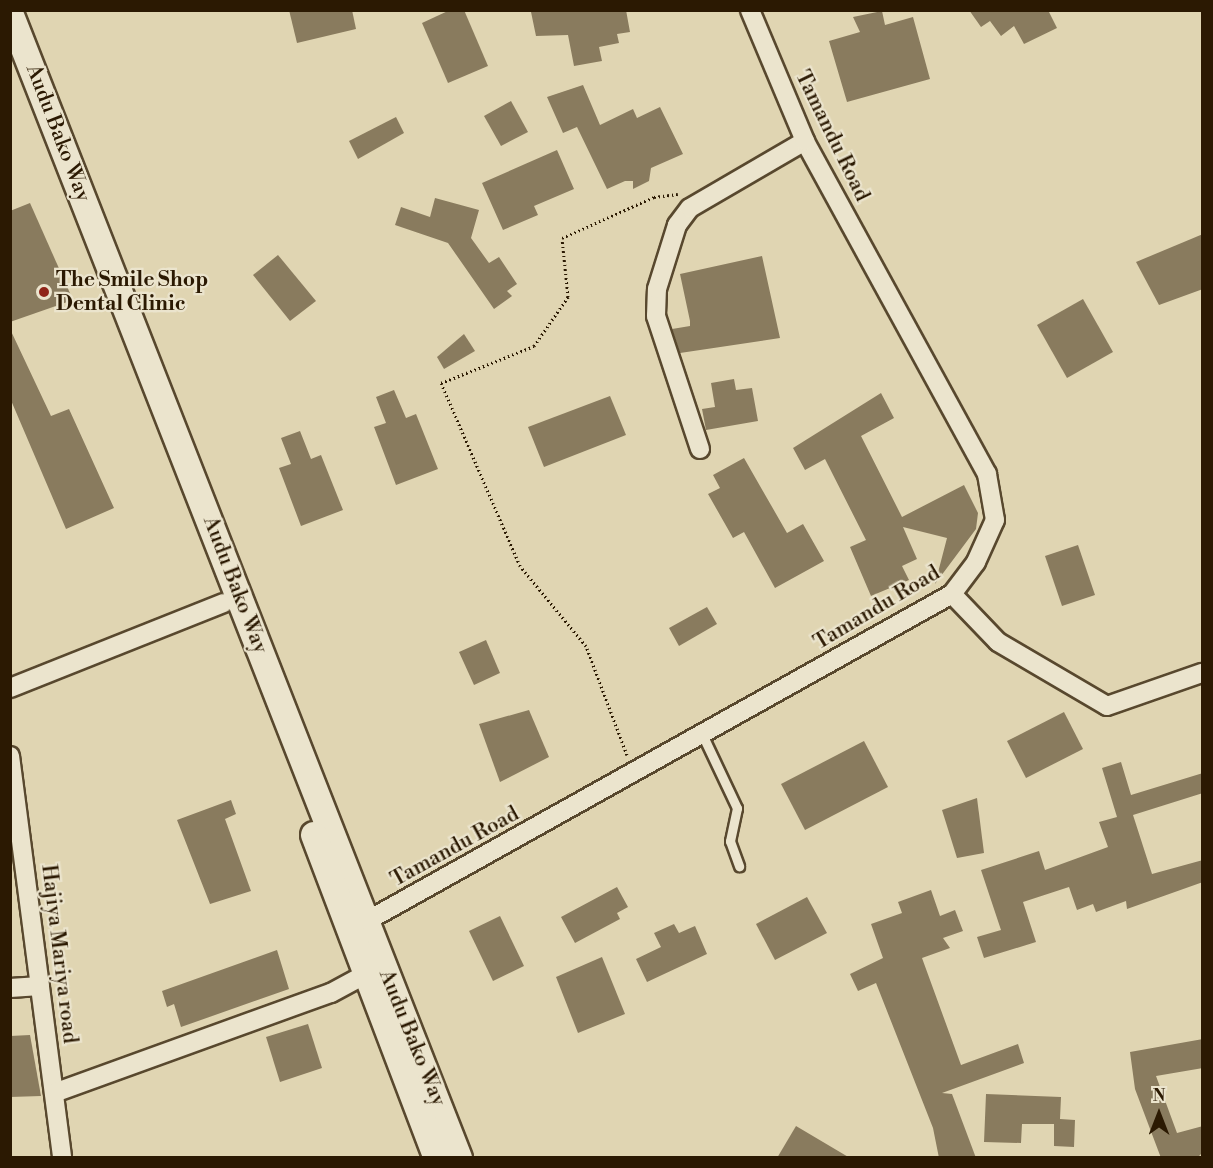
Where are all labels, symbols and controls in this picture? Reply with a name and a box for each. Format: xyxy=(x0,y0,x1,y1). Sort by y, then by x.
street label: Audu Bako Way xyxy=(20,61,96,205)
street label: Tamandu Road xyxy=(789,66,875,206)
place label: The Smile Shop Dental Clinic xyxy=(56,267,208,317)
marker: The Smile Shop Dental Clinic xyxy=(37,285,51,299)
street label: Audu Bako Way xyxy=(197,513,273,657)
street label: Tamandu Road xyxy=(809,560,945,656)
street label: Tamandu Road xyxy=(387,801,523,893)
street label: Hajiya Mariya road xyxy=(36,863,82,1045)
street label: Audu Bako Way xyxy=(373,966,451,1110)
north arrow xyxy=(1129,1084,1189,1144)
text: N xyxy=(1153,1086,1165,1106)

